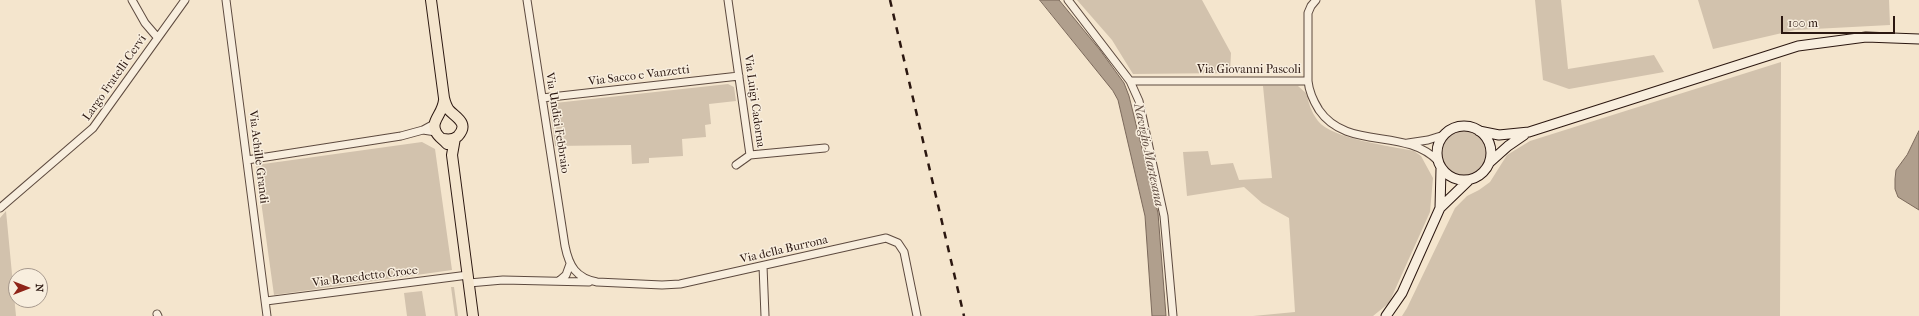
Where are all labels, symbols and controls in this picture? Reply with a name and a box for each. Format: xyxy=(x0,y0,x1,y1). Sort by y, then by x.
scale bar xyxy=(1783,8,1897,34)
text: 100 m xyxy=(1788,16,1818,30)
street label: Largo Fratelli Cervi xyxy=(80,32,150,124)
street label: Via Luigi Cadorna xyxy=(740,54,768,148)
street label: Via Sacco e Vanzetti xyxy=(588,63,690,89)
street label: Via Giovanni Pascoli xyxy=(1197,63,1301,77)
street label: Via Undici Febbraio xyxy=(542,71,572,175)
water label: Naviglio Martesana xyxy=(1129,102,1167,208)
street label: Via Achille Grandi xyxy=(245,109,271,205)
street label: Via della Burrona xyxy=(739,233,829,267)
street label: Via Benedetto Croce xyxy=(311,263,419,291)
north arrow xyxy=(8,268,48,308)
text: N xyxy=(33,284,46,292)

